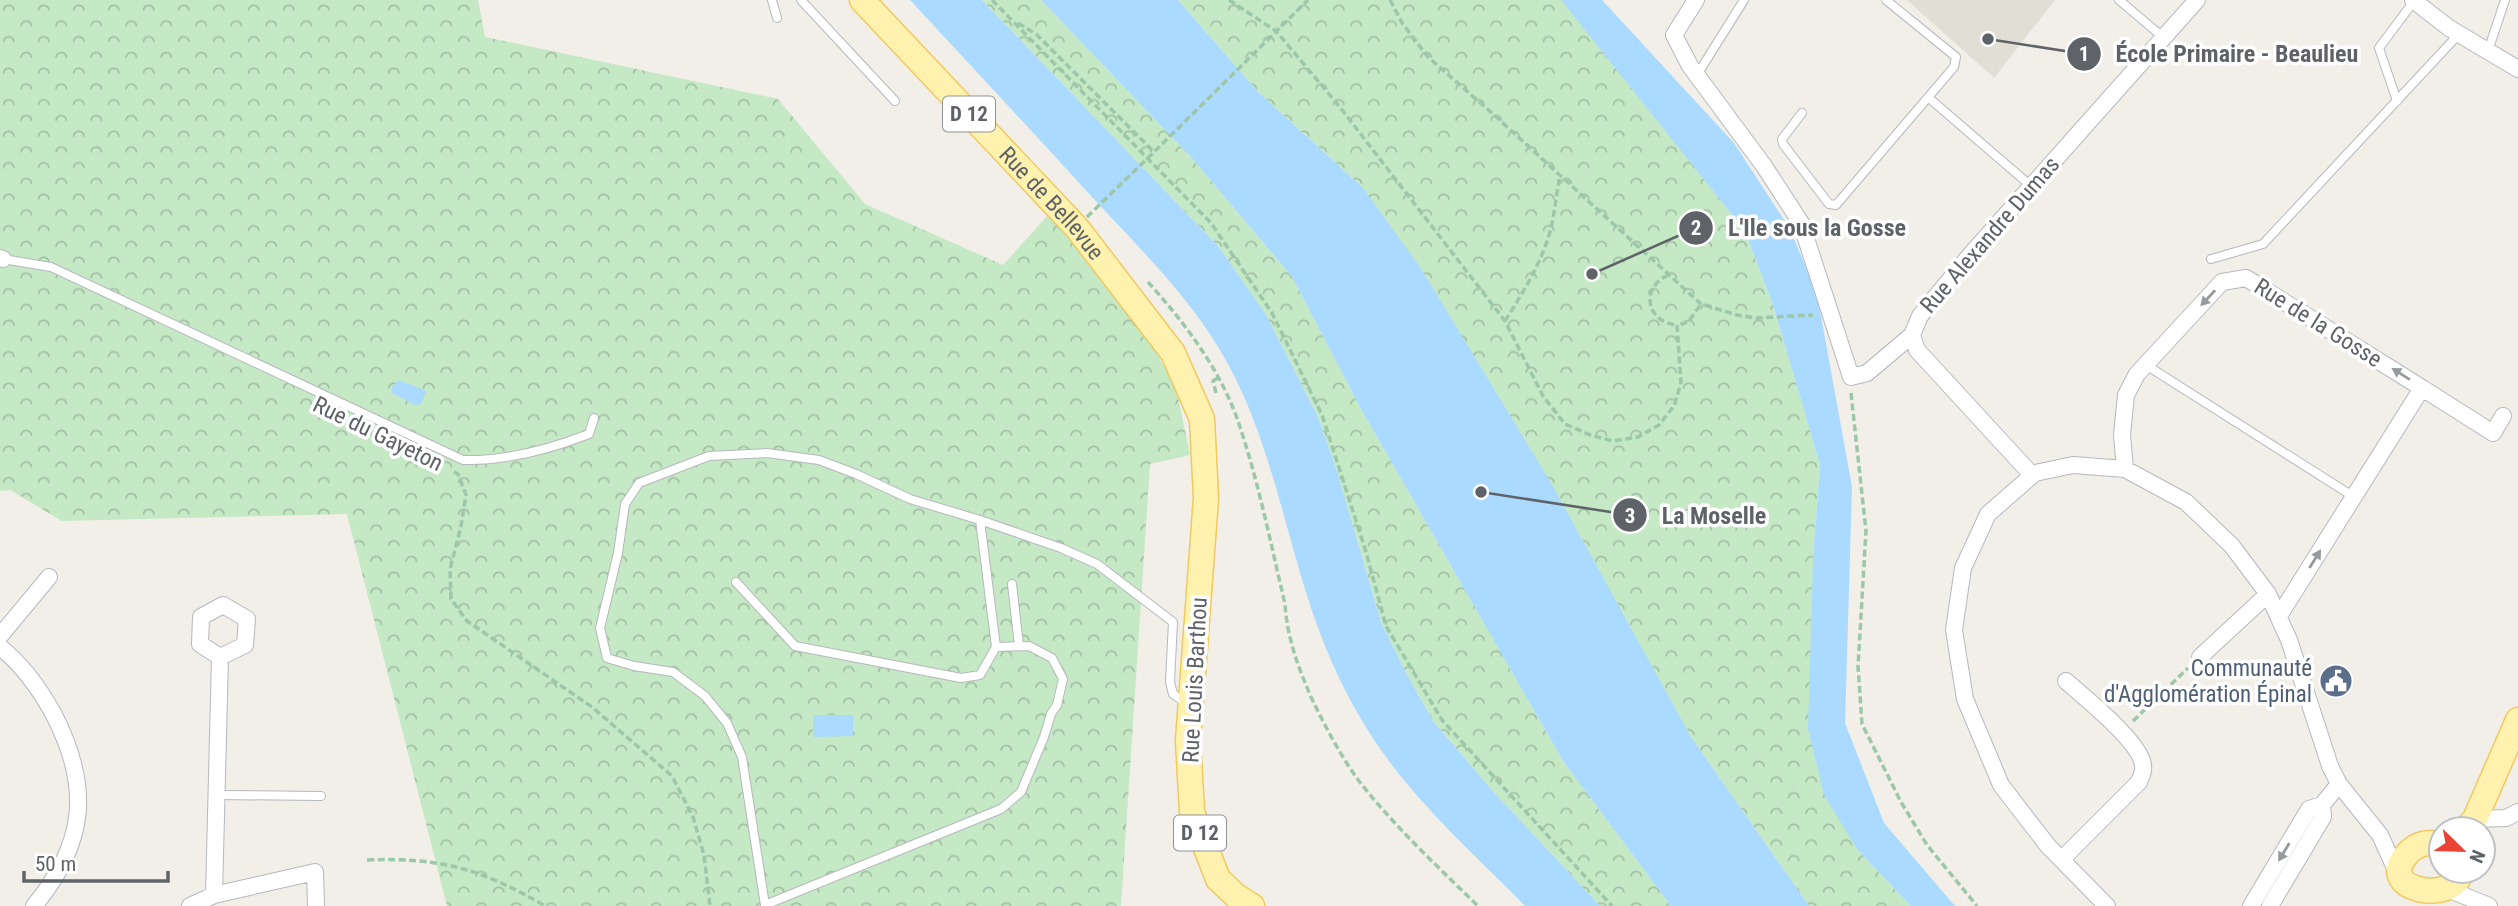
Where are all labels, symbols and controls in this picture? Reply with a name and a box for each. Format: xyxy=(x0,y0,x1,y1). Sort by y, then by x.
callout: École Primaire - Beaulieu xyxy=(2066,31,2372,76)
text: École Primaire - Beaulieu xyxy=(2116,40,2358,68)
text: 1 xyxy=(2079,42,2089,66)
road number: D 12 xyxy=(943,96,995,132)
street label: Rue de Bellevue xyxy=(994,141,1110,265)
street label: Rue Alexandre Dumas xyxy=(1915,151,2065,319)
callout: L'Ile sous la Gosse xyxy=(1679,205,1920,250)
text: L'Ile sous la Gosse xyxy=(1728,214,1906,242)
text: 2 xyxy=(1691,216,1701,240)
street label: Rue de la Gosse xyxy=(2249,273,2387,373)
one-way arrow xyxy=(2200,289,2216,306)
one-way arrow xyxy=(2391,368,2410,381)
street label: Rue du Gayeton xyxy=(309,391,447,477)
callout: La Moselle xyxy=(1612,493,1780,538)
text: La Moselle xyxy=(1662,502,1766,530)
text: 3 xyxy=(1625,504,1635,528)
one-way arrow xyxy=(2308,549,2321,568)
street label: Rue Louis Barthou xyxy=(1177,597,1213,763)
place label: Communauté d'Agglomération Épinal xyxy=(2104,655,2312,708)
public building icon: Communauté d'Agglomération Épinal xyxy=(2317,662,2355,700)
north arrow xyxy=(2427,815,2497,885)
road number: D 12 xyxy=(1174,816,1226,850)
scale bar xyxy=(24,839,168,883)
one-way arrow xyxy=(2277,842,2290,861)
text: N xyxy=(2464,847,2490,866)
text: 50 m xyxy=(35,852,76,876)

